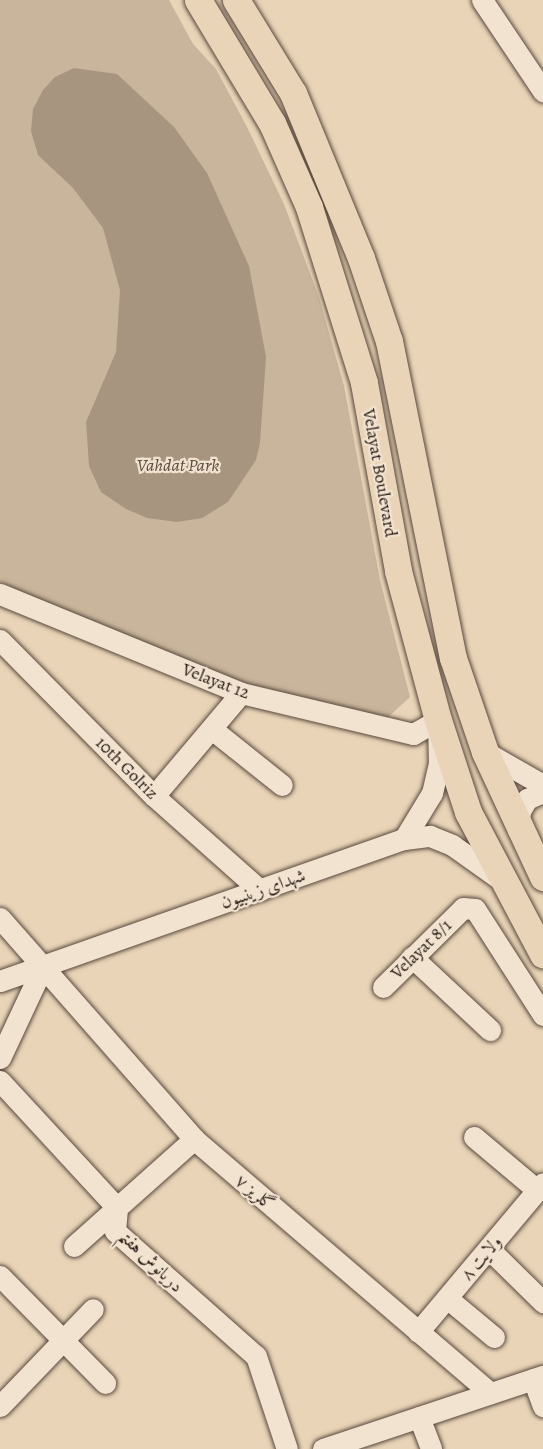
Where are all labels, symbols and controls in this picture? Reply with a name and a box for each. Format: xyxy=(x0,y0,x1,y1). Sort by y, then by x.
street label: Velayat Boulevard xyxy=(358,407,402,539)
park label: Vahdat Park xyxy=(137,454,219,476)
street label: Velayat 12 xyxy=(179,658,253,704)
street label: 10th Golriz xyxy=(91,732,163,804)
street label: شهدای زینبیون xyxy=(218,864,308,914)
street label: Velayat 8/1 xyxy=(386,915,456,983)
street label: گلریز ۷ xyxy=(231,1169,279,1215)
street label: دریانوش هفتم xyxy=(114,1225,188,1297)
street label: ولایت ۸ xyxy=(456,1231,506,1285)

